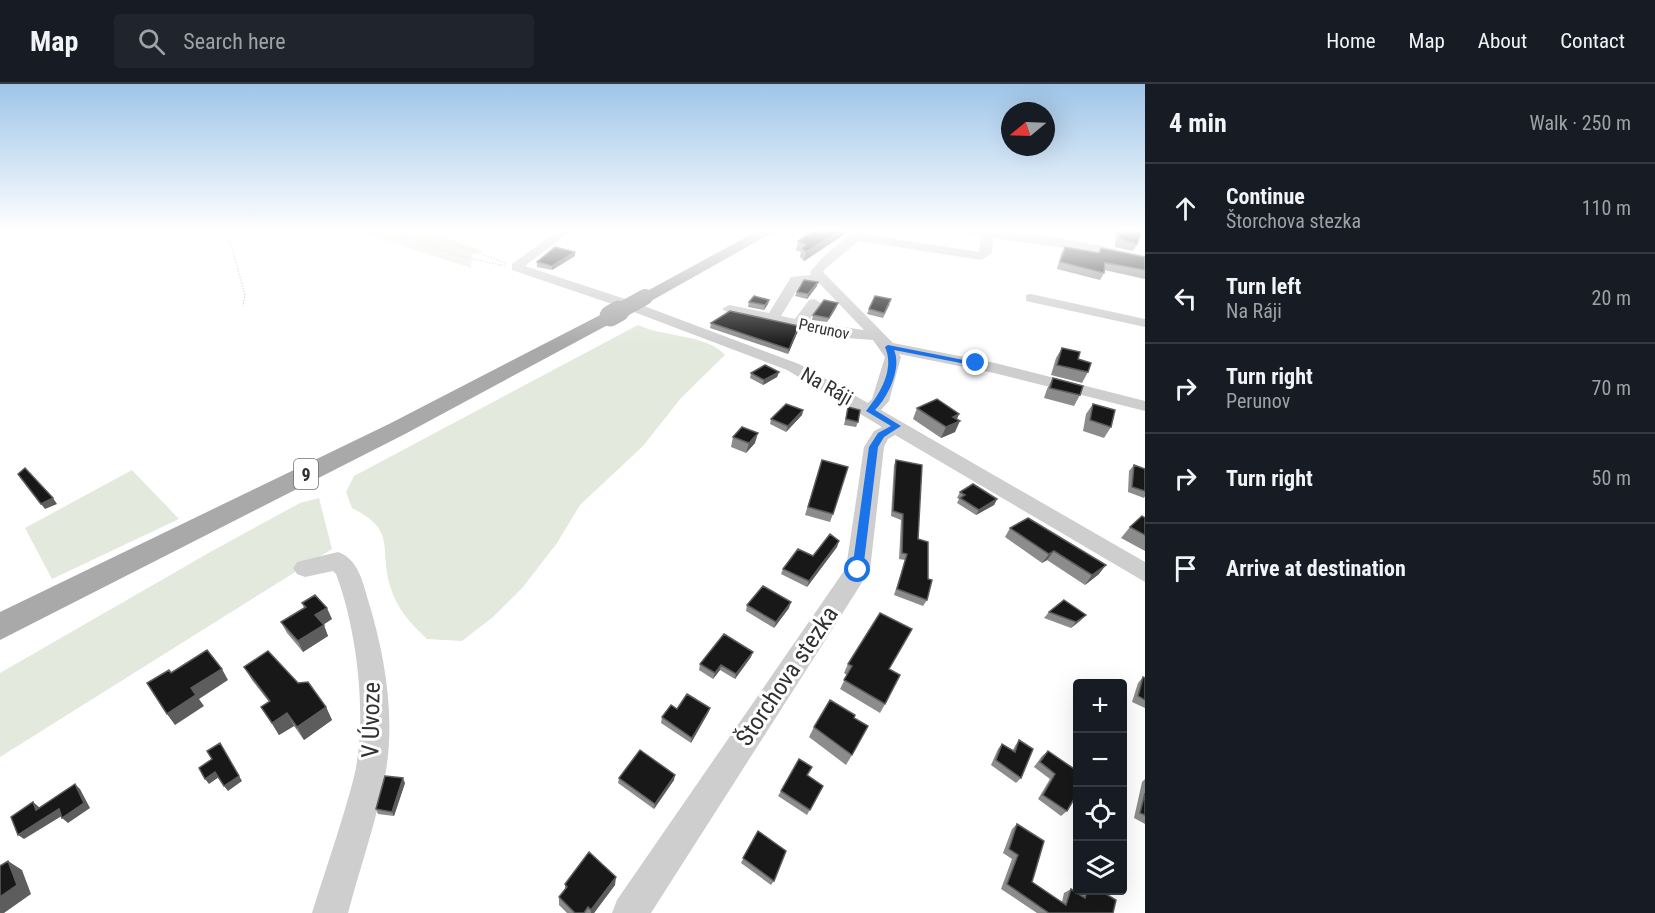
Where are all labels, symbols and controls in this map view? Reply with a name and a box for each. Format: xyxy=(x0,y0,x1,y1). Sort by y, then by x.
search box xyxy=(114,14,534,68)
text: Map xyxy=(30,25,78,58)
icon: search xyxy=(135,25,168,58)
text: Search here xyxy=(183,29,286,54)
text: Home xyxy=(1326,29,1376,53)
text: Map xyxy=(1409,29,1445,53)
text: About xyxy=(1478,29,1527,53)
text: Contact xyxy=(1560,29,1625,53)
north arrow xyxy=(1001,102,1055,156)
text: 4 min xyxy=(1169,108,1227,138)
text: Walk · 250 m xyxy=(1530,111,1631,135)
text: Continue xyxy=(1226,184,1305,209)
icon: ahead xyxy=(1169,192,1202,225)
text: 110 m xyxy=(1582,196,1631,220)
text: Štorchova stezka xyxy=(1226,209,1361,233)
text: Turn left xyxy=(1226,274,1301,299)
icon: left xyxy=(1169,282,1202,315)
text: 20 m xyxy=(1592,286,1631,310)
text: Na Ráji xyxy=(1226,299,1282,323)
street label: Perunov xyxy=(797,314,851,344)
route end xyxy=(962,349,988,375)
street label: Na Ráji xyxy=(797,362,857,410)
text: Turn right xyxy=(1226,364,1313,389)
icon: right xyxy=(1169,372,1202,405)
text: 70 m xyxy=(1592,376,1631,400)
text: Perunov xyxy=(1226,389,1290,413)
road number: 9 xyxy=(294,459,318,489)
icon: right xyxy=(1169,462,1202,495)
text: Turn right xyxy=(1226,466,1313,491)
text: 50 m xyxy=(1592,466,1631,490)
icon: arrive xyxy=(1169,552,1202,585)
route start xyxy=(844,556,870,582)
text: Arrive at destination xyxy=(1226,556,1406,581)
street label: Štorchova stezka xyxy=(730,601,844,751)
map controls xyxy=(1073,679,1127,895)
button: + xyxy=(1073,679,1127,733)
street label: V Úvoze xyxy=(356,682,386,758)
button: − xyxy=(1073,733,1127,787)
button: locate xyxy=(1073,787,1127,841)
button: layers xyxy=(1073,841,1127,895)

